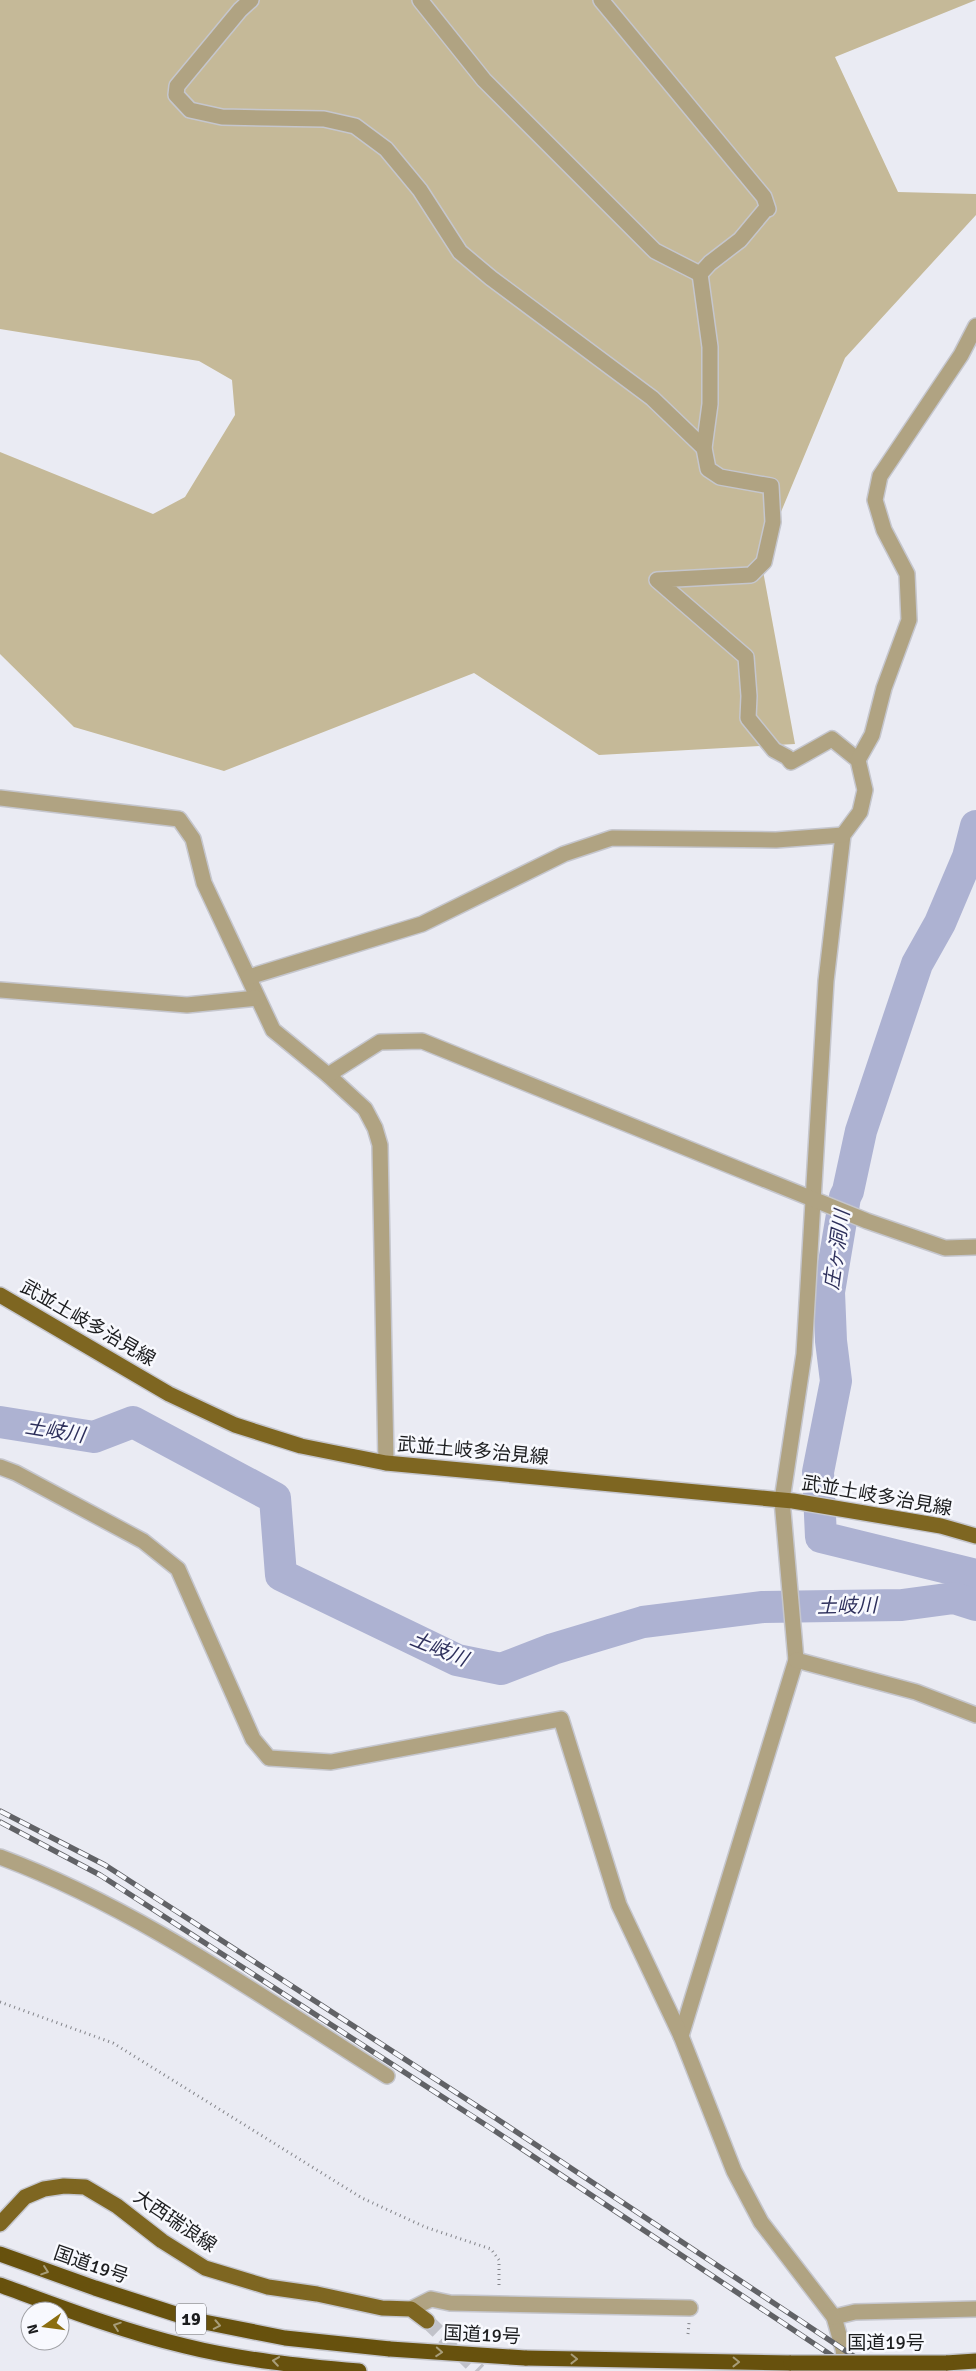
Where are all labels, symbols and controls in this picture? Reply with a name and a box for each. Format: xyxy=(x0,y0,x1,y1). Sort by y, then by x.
water label: 庄ヶ洞川 xyxy=(819,1207,855,1291)
street label: 武並土岐多治見線 xyxy=(16,1275,160,1371)
water label: 土岐川 xyxy=(23,1414,89,1448)
street label: 武並土岐多治見線 xyxy=(396,1432,550,1470)
street label: 武並土岐多治見線 xyxy=(800,1471,954,1521)
water label: 土岐川 xyxy=(817,1593,879,1619)
water label: 土岐川 xyxy=(407,1626,473,1673)
street label: 大西瑞浪線 xyxy=(129,2184,221,2258)
street label: 国道19号 xyxy=(50,2241,132,2289)
one-way arrow xyxy=(41,2265,49,2275)
north arrow xyxy=(20,2301,70,2351)
road number: 19 xyxy=(176,2304,206,2334)
one-way arrow xyxy=(213,2319,222,2329)
street label: 国道19号 xyxy=(443,2321,521,2349)
text: N xyxy=(23,2322,42,2336)
one-way arrow xyxy=(114,2322,122,2332)
street label: 国道19号 xyxy=(847,2331,925,2355)
one-way arrow xyxy=(435,2347,443,2358)
one-way arrow xyxy=(570,2353,578,2364)
one-way arrow xyxy=(271,2356,279,2367)
one-way arrow xyxy=(733,2357,741,2367)

